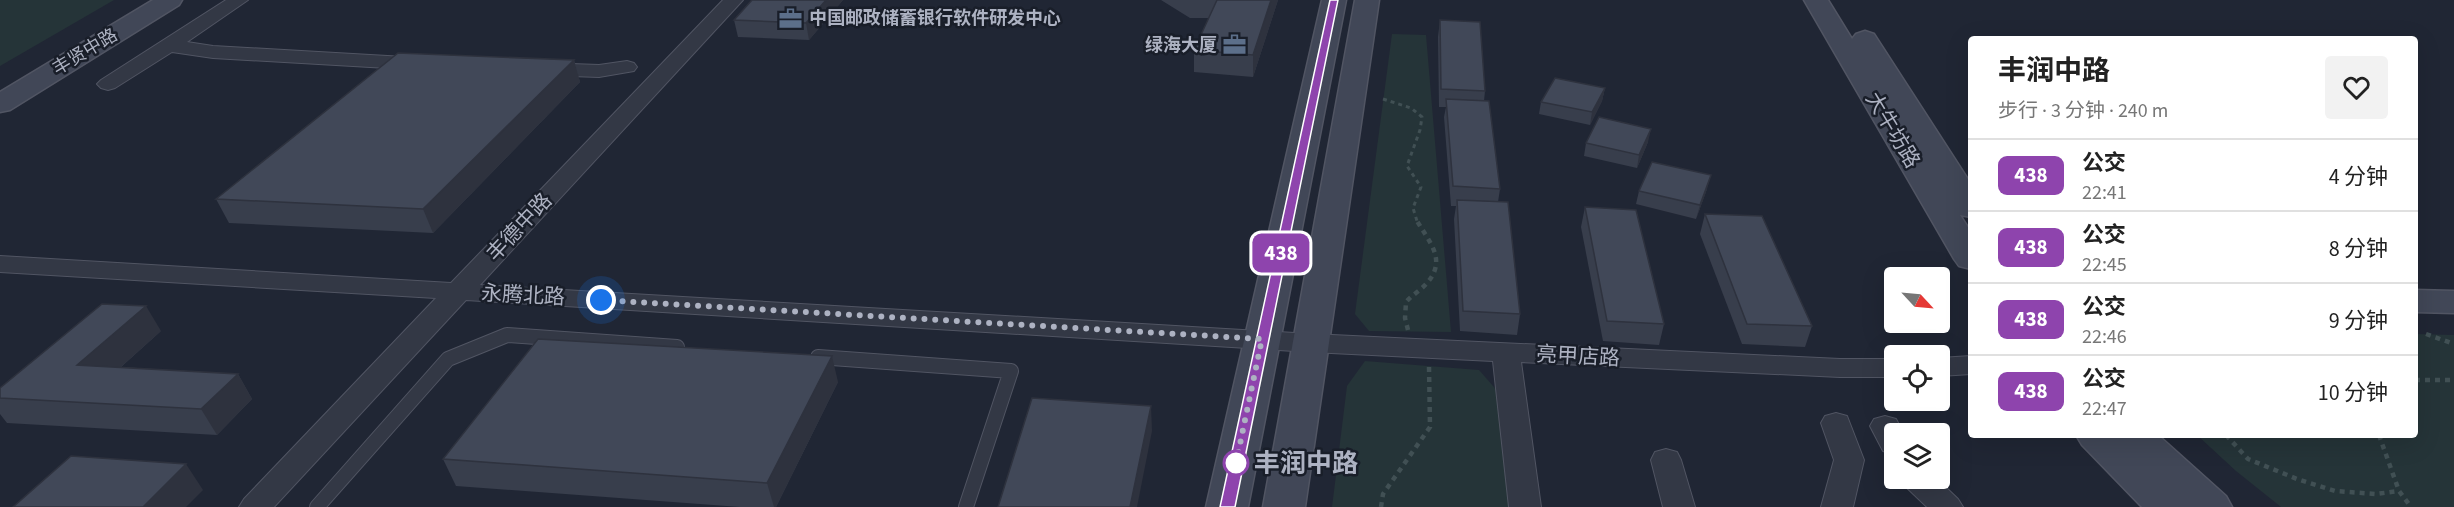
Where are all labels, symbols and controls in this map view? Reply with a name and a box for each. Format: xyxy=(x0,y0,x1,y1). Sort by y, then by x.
office icon: 中国邮政储蓄银行软件研发中心 xyxy=(778,5,804,31)
place label: 中国邮政储蓄银行软件研发中心 xyxy=(809,6,1061,31)
street label: 丰贤中路 xyxy=(48,23,122,81)
office icon: 绿海大厦 xyxy=(1222,32,1248,58)
place label: 绿海大厦 xyxy=(1145,33,1217,58)
text: 丰润中路 xyxy=(1998,51,2110,91)
button: heart xyxy=(2325,56,2388,119)
street label: 大牛坊路 xyxy=(1859,86,1927,174)
text: 步行 · 3 分钟 · 240 m xyxy=(1998,97,2168,125)
text: 公交 xyxy=(2082,147,2126,179)
text: 438 xyxy=(2014,160,2048,190)
text: 4 分钟 xyxy=(2329,161,2388,193)
text: 22:41 xyxy=(2082,179,2127,207)
street label: 丰德中路 xyxy=(479,186,559,268)
text: 公交 xyxy=(2082,219,2126,251)
text: 438 xyxy=(2014,232,2048,262)
text: 8 分钟 xyxy=(2329,233,2388,265)
line badge: 438 xyxy=(1246,234,1316,272)
text: 438 xyxy=(1264,238,1298,268)
text: 22:45 xyxy=(2082,251,2127,279)
north arrow xyxy=(1884,267,1950,333)
map controls xyxy=(1884,267,1950,489)
street label: 永腾北路 xyxy=(480,278,566,312)
your location xyxy=(586,285,616,315)
text: 公交 xyxy=(2082,291,2126,323)
text: 438 xyxy=(2014,304,2048,334)
text: 9 分钟 xyxy=(2329,305,2388,337)
text: 22:46 xyxy=(2082,323,2127,351)
street label: 亮甲店路 xyxy=(1535,339,1621,373)
button: locate xyxy=(1884,345,1950,411)
text: 公交 xyxy=(2082,363,2126,395)
text: 438 xyxy=(2014,376,2048,406)
text: 10 分钟 xyxy=(2318,377,2388,409)
text: 22:47 xyxy=(2082,395,2127,423)
button: layers xyxy=(1884,423,1950,489)
place label: 丰润中路 xyxy=(1254,445,1358,482)
marker: 丰润中路 xyxy=(1223,450,1249,476)

